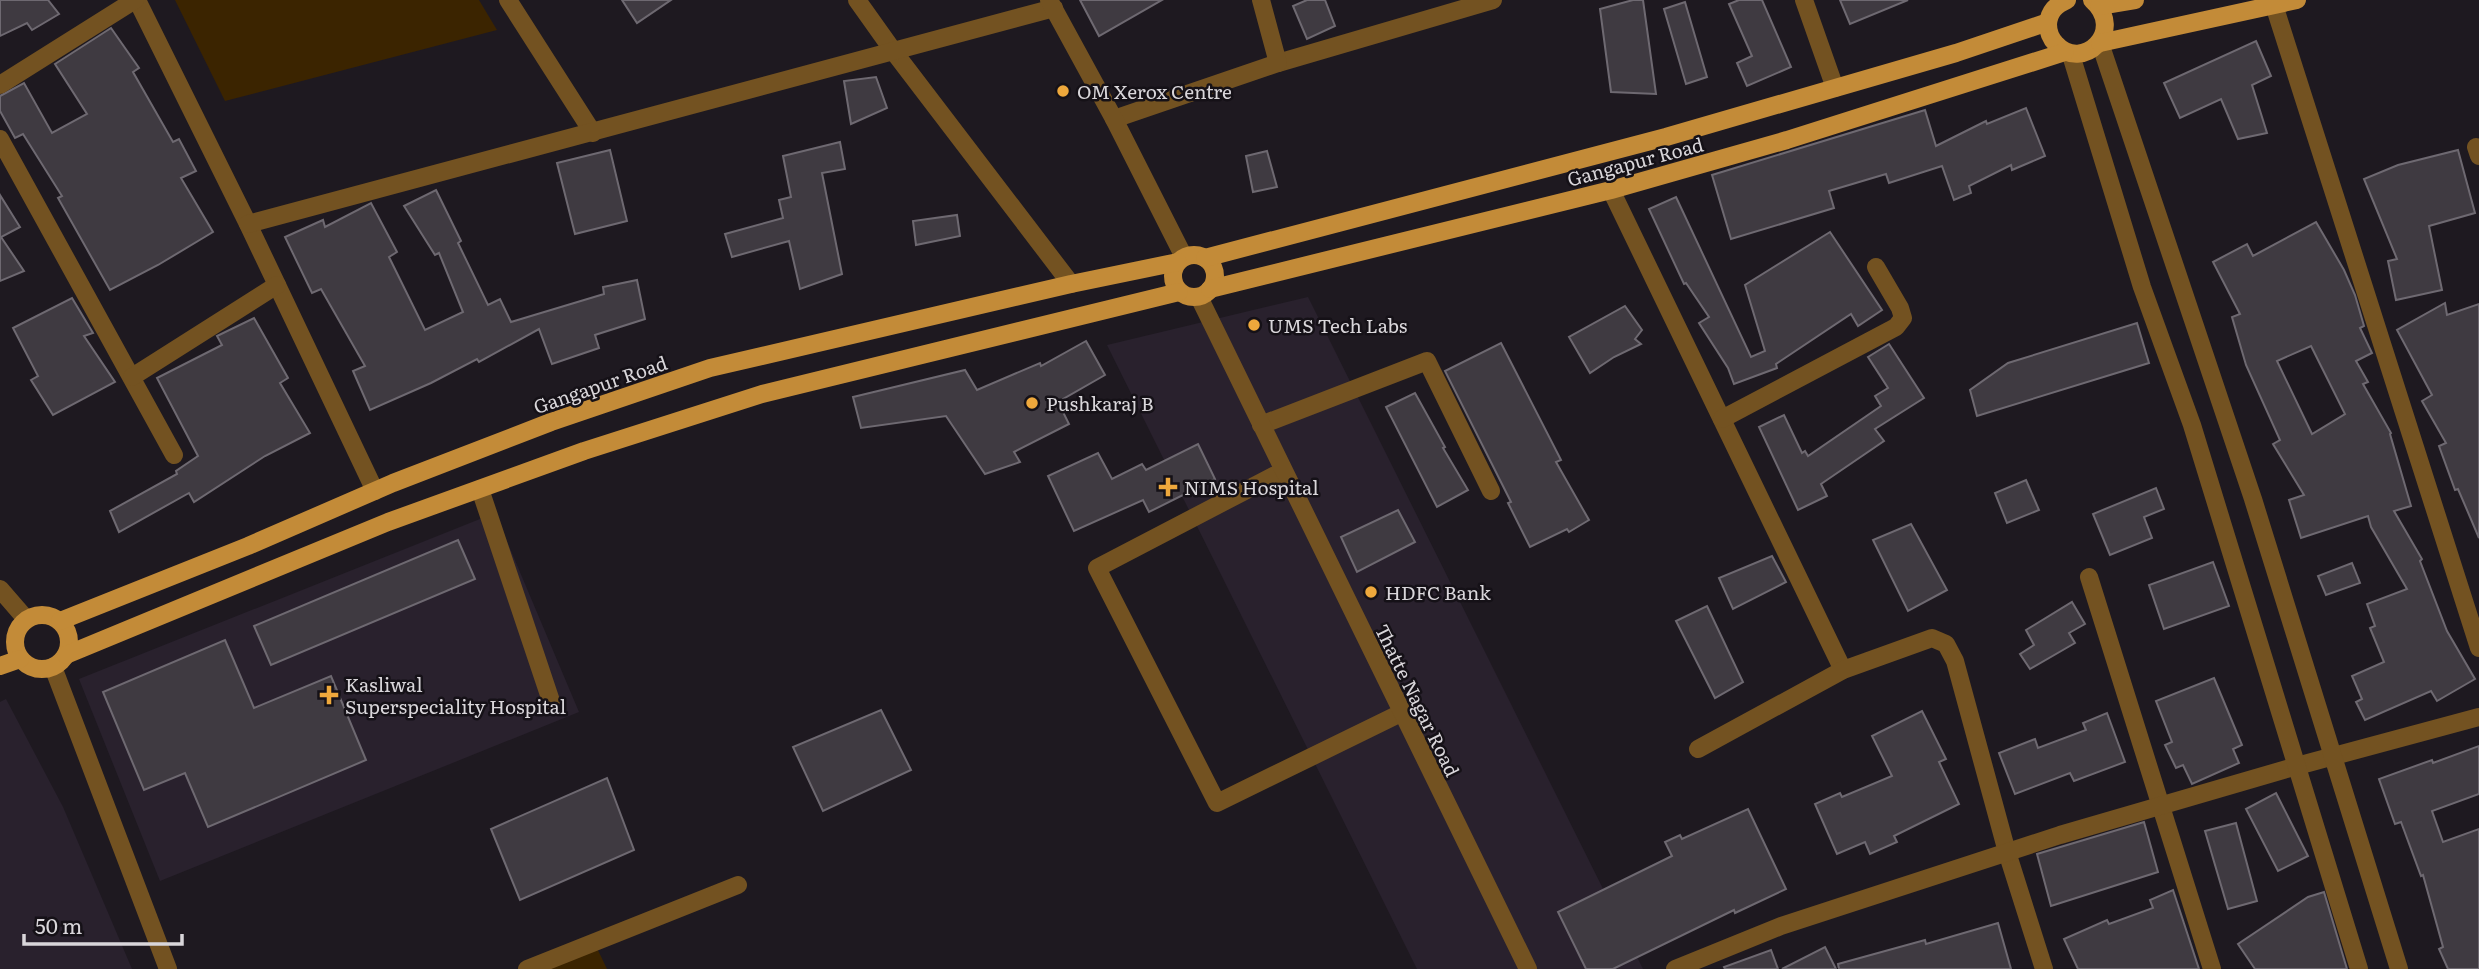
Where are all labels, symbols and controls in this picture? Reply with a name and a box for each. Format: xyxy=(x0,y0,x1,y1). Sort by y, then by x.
place label: OM Xerox Centre xyxy=(1077,77,1232,105)
marker: OM Xerox Centre xyxy=(1055,83,1071,99)
street label: Gangapur Road xyxy=(1564,129,1707,193)
place label: UMS Tech Labs xyxy=(1268,311,1408,339)
marker: UMS Tech Labs xyxy=(1246,317,1262,333)
street label: Gangapur Road xyxy=(529,348,671,420)
place label: Pushkaraj B xyxy=(1046,389,1153,417)
marker: Pushkaraj B xyxy=(1024,395,1040,411)
place label: NIMS Hospital xyxy=(1184,473,1319,501)
marker: NIMS Hospital xyxy=(1158,477,1178,497)
place label: HDFC Bank xyxy=(1385,578,1491,606)
marker: HDFC Bank xyxy=(1363,584,1379,600)
street label: Thatte Nagar Road xyxy=(1369,619,1467,781)
place label: Kasliwal Superspeciality Hospital xyxy=(345,670,566,720)
marker: Kasliwal Superspeciality Hospital xyxy=(319,685,339,705)
scale bar xyxy=(24,902,182,946)
text: 50 m xyxy=(35,909,82,940)

